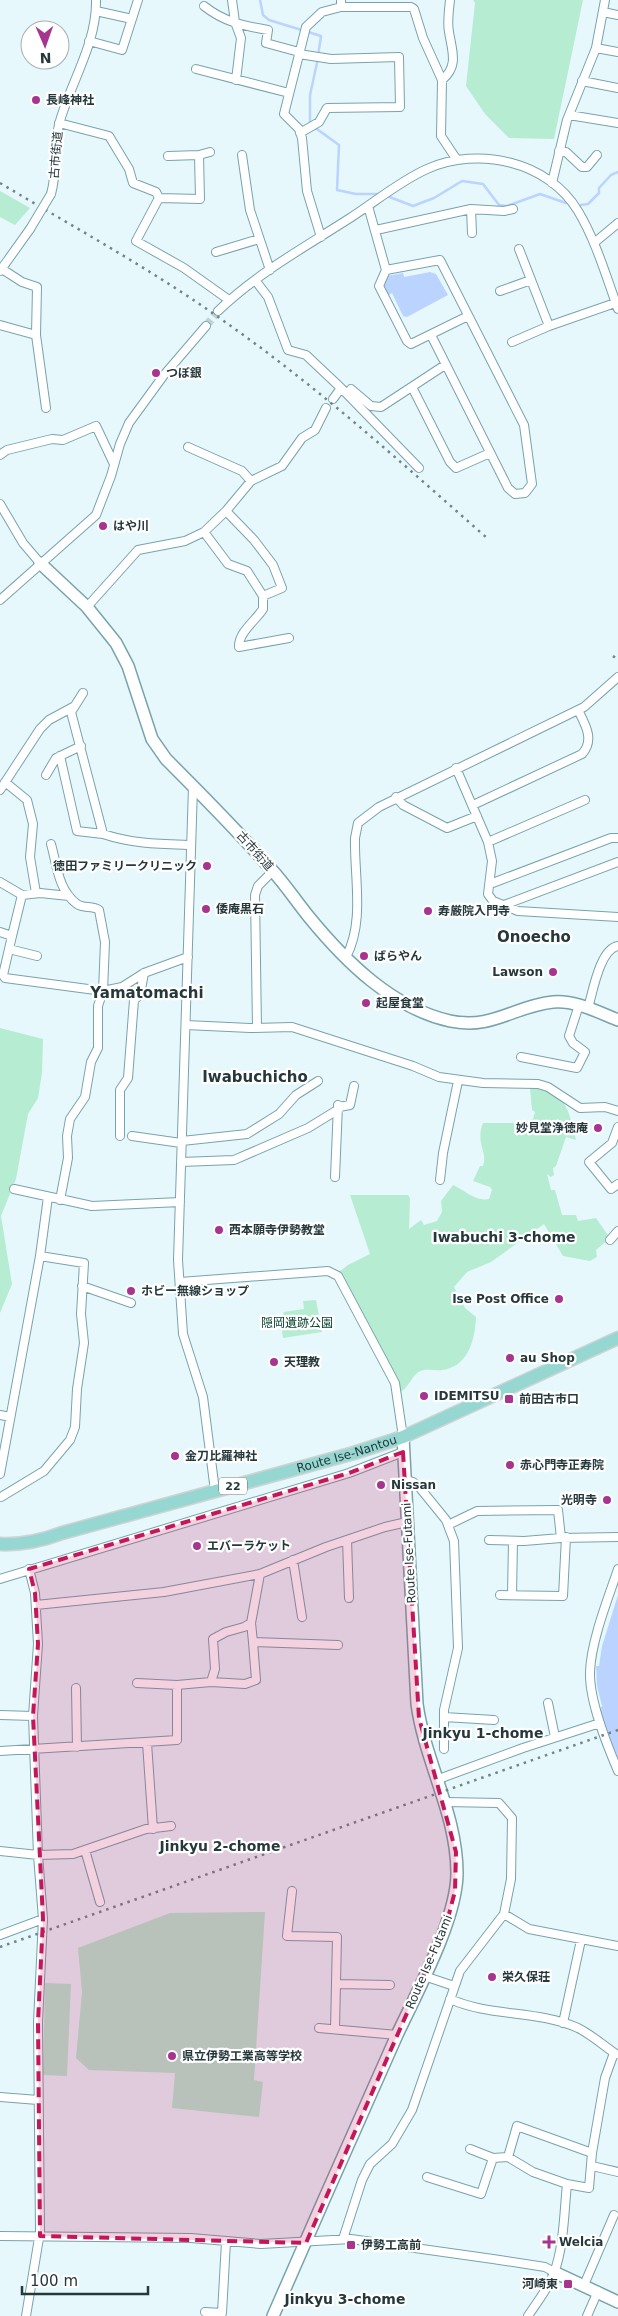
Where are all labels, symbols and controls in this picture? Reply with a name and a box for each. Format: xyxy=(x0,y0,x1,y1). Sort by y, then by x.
north arrow xyxy=(20,20,70,70)
text: N xyxy=(39,50,52,66)
place label: 長峰神社 xyxy=(46,93,94,107)
marker: 長峰神社 xyxy=(30,94,42,106)
street label: 古市街道 xyxy=(47,130,65,180)
place label: つぼ銀 xyxy=(166,366,202,380)
marker: つぼ銀 xyxy=(150,367,162,379)
place label: はや川 xyxy=(113,519,149,533)
marker: はや川 xyxy=(97,520,109,532)
street label: 古市街道 xyxy=(234,828,276,874)
place label: 徳田ファミリークリニック xyxy=(53,859,197,873)
marker: 徳田ファミリークリニック xyxy=(201,860,213,872)
place label: 倭庵黒石 xyxy=(216,902,264,916)
marker: 倭庵黒石 xyxy=(200,903,212,915)
place label: 寿厳院入門寺 xyxy=(438,904,510,918)
marker: 寿厳院入門寺 xyxy=(422,905,434,917)
district label: Onoecho xyxy=(497,928,571,946)
place label: ばらやん xyxy=(374,949,422,963)
marker: ばらやん xyxy=(358,950,370,962)
place label: Lawson xyxy=(492,965,543,979)
marker: Lawson xyxy=(547,966,559,978)
district label: Yamatomachi xyxy=(89,984,204,1002)
place label: 起屋食堂 xyxy=(376,996,424,1010)
marker: 起屋食堂 xyxy=(360,997,372,1009)
district label: Iwabuchicho xyxy=(202,1068,308,1086)
place label: 妙見堂浄徳庵 xyxy=(516,1121,588,1135)
marker: 妙見堂浄徳庵 xyxy=(592,1122,604,1134)
place label: 西本願寺伊勢教堂 xyxy=(229,1223,325,1237)
marker: 西本願寺伊勢教堂 xyxy=(213,1224,225,1236)
district label: Iwabuchi 3-chome xyxy=(432,1229,576,1245)
place label: ホビー無線ショップ xyxy=(141,1284,249,1298)
marker: ホビー無線ショップ xyxy=(125,1285,137,1297)
place label: Ise Post Office xyxy=(452,1292,549,1306)
marker: Ise Post Office xyxy=(553,1293,565,1305)
park label: 隠岡遺跡公園 xyxy=(261,1316,333,1330)
place label: au Shop xyxy=(520,1351,575,1365)
marker: au Shop xyxy=(504,1352,516,1364)
place label: 天理教 xyxy=(284,1355,320,1369)
marker: 天理教 xyxy=(268,1356,280,1368)
place label: IDEMITSU xyxy=(434,1389,500,1403)
marker: IDEMITSU xyxy=(418,1390,430,1402)
place label: 前田古市口 xyxy=(519,1392,579,1406)
marker: 前田古市口 xyxy=(503,1393,515,1405)
street label: Route Ise-Nantou xyxy=(295,1432,399,1475)
place label: 金刀比羅神社 xyxy=(185,1449,257,1463)
marker: 金刀比羅神社 xyxy=(169,1450,181,1462)
place label: 赤心門寺正寿院 xyxy=(520,1458,604,1472)
marker: 赤心門寺正寿院 xyxy=(504,1459,516,1471)
road number: 22 xyxy=(219,1478,247,1494)
place label: Nissan xyxy=(391,1478,436,1492)
marker: Nissan xyxy=(375,1479,387,1491)
place label: 光明寺 xyxy=(561,1493,597,1507)
marker: 光明寺 xyxy=(601,1494,613,1506)
street label: Route Ise-Futami xyxy=(399,1502,419,1604)
place label: エバーラケット xyxy=(207,1539,291,1553)
marker: エバーラケット xyxy=(191,1540,203,1552)
district label: Jinkyu 1-chome xyxy=(422,1725,543,1741)
district label: Jinkyu 2-chome xyxy=(159,1838,280,1854)
street label: Route Ise-Futami xyxy=(403,1913,455,2011)
place label: 栄久保荘 xyxy=(502,1970,550,1984)
marker: 栄久保荘 xyxy=(486,1971,498,1983)
place label: 県立伊勢工業高等学校 xyxy=(182,2049,302,2063)
marker: 県立伊勢工業高等学校 xyxy=(166,2050,178,2062)
place label: Welcia xyxy=(559,2235,603,2249)
marker: Welcia xyxy=(543,2236,555,2248)
place label: 伊勢工高前 xyxy=(361,2238,421,2252)
marker: 伊勢工高前 xyxy=(345,2239,357,2251)
scale bar xyxy=(22,2264,149,2296)
text: 100 m xyxy=(30,2272,78,2290)
place label: 河崎東 xyxy=(522,2277,558,2291)
marker: 河崎東 xyxy=(562,2278,574,2290)
district label: Jinkyu 3-chome xyxy=(284,2291,405,2307)

